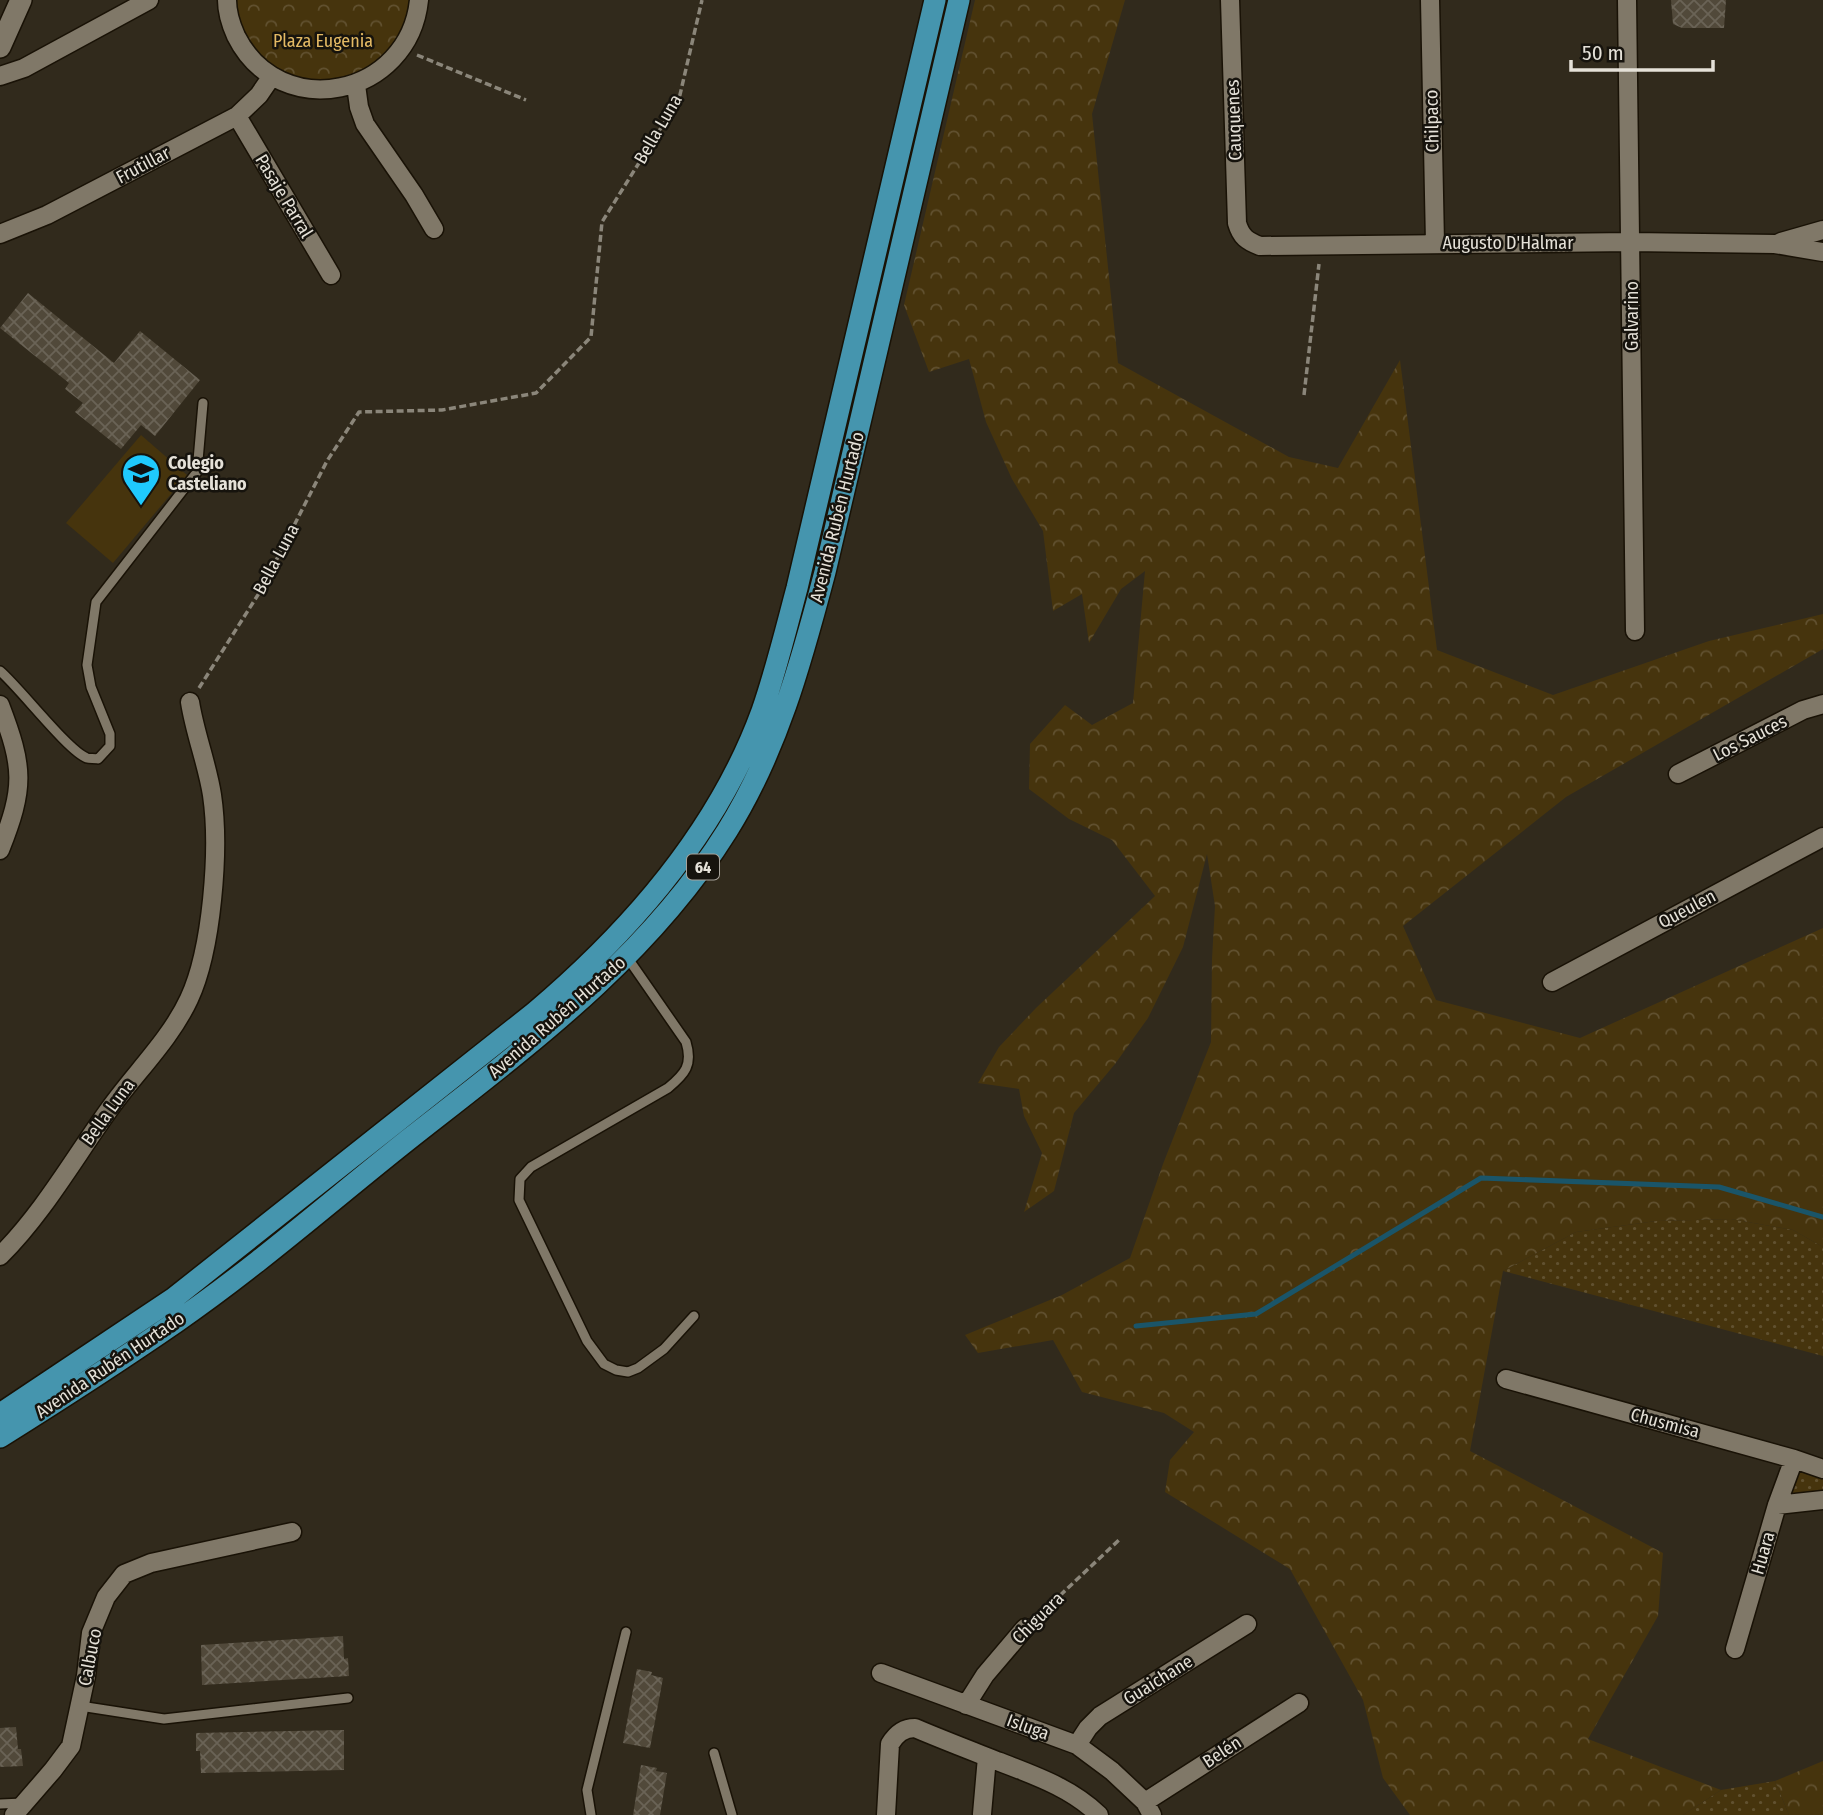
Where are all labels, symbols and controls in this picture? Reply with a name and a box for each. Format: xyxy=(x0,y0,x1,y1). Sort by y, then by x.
scale bar xyxy=(1571,28,1713,72)
park label: Plaza Eugenia xyxy=(273,30,373,52)
text: 50 m xyxy=(1582,40,1624,66)
street label: Cauquenes xyxy=(1222,79,1246,161)
street label: Chilpaco xyxy=(1420,89,1444,153)
street label: Bella Luna xyxy=(629,90,687,168)
street label: Frutillar xyxy=(112,141,174,188)
street label: Pasaje Parral xyxy=(250,150,318,242)
street label: Augusto D'Halmar xyxy=(1443,232,1574,254)
street label: Galvarino xyxy=(1621,281,1643,351)
street label: Avenida Rubén Hurtado xyxy=(805,430,869,604)
school or university icon: Colegio Casteliano xyxy=(120,452,162,507)
place label: Colegio Casteliano xyxy=(168,452,247,495)
street label: Bella Luna xyxy=(248,520,304,598)
street label: Los Sauces xyxy=(1709,710,1791,766)
road number: 64 xyxy=(687,854,719,880)
street label: Queulen xyxy=(1654,885,1720,933)
street label: Avenida Rubén Hurtado xyxy=(484,951,630,1083)
street label: Bella Luna xyxy=(77,1074,140,1149)
street label: Avenida Rubén Hurtado xyxy=(31,1307,189,1423)
street label: Chusmisa xyxy=(1628,1403,1702,1443)
street label: Huara xyxy=(1746,1529,1780,1577)
street label: Chiguara xyxy=(1008,1587,1069,1648)
street label: Calbuco xyxy=(74,1626,106,1688)
street label: Guaichane xyxy=(1119,1650,1197,1710)
street label: Isluga xyxy=(1004,1709,1052,1745)
street label: Belén xyxy=(1198,1731,1246,1773)

